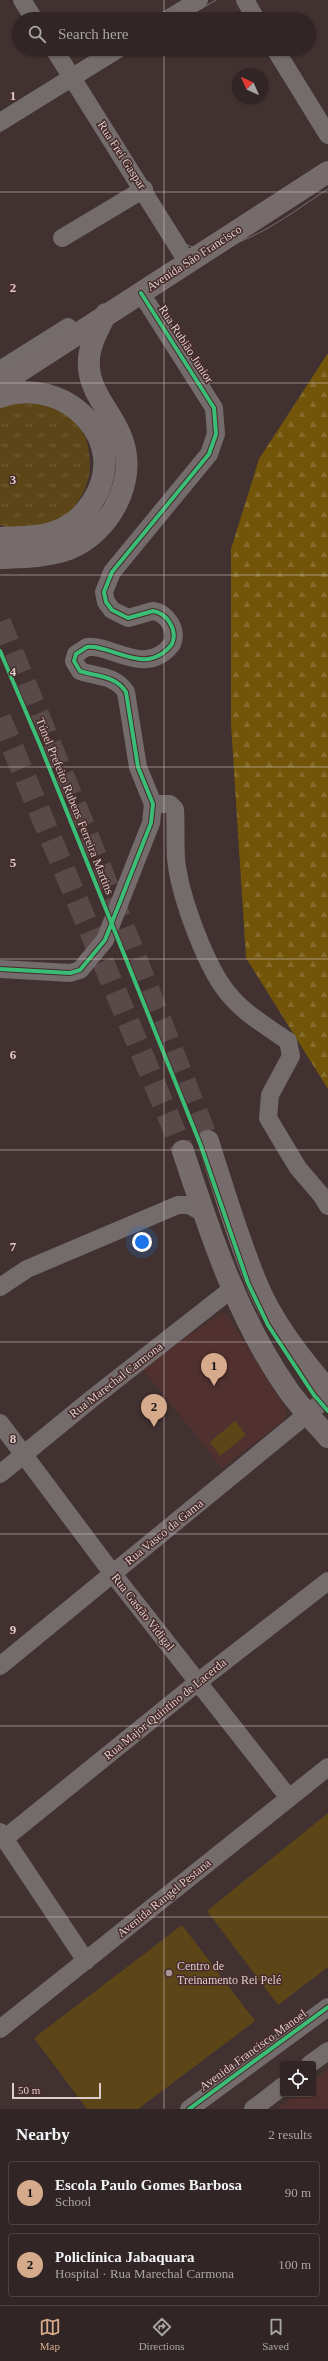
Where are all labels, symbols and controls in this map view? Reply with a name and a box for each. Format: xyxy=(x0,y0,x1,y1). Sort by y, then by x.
search box xyxy=(12,12,316,56)
icon: search xyxy=(26,23,48,45)
text: Search here xyxy=(58,26,128,42)
north arrow xyxy=(232,68,268,104)
text: 1 xyxy=(10,88,16,103)
street label: Rua Frei Gaspar xyxy=(95,118,149,192)
street label: Avenida São Francisco xyxy=(144,222,244,294)
text: 2 xyxy=(10,280,16,295)
street label: Rua Rubião Junior xyxy=(156,302,216,386)
text: 3 xyxy=(10,472,17,487)
text: 4 xyxy=(10,664,17,679)
street label: Túnel Prefeito Rubens Ferreira Martins xyxy=(33,716,117,897)
text: 5 xyxy=(10,855,17,870)
text: 6 xyxy=(10,1047,17,1062)
your location xyxy=(132,1232,152,1252)
text: 7 xyxy=(10,1239,17,1254)
street label: Rua Marechal Carmona xyxy=(67,1339,166,1421)
pin: 1 xyxy=(201,1353,227,1386)
pin: 2 xyxy=(141,1394,167,1427)
text: 8 xyxy=(10,1431,17,1446)
street label: Rua Vasco da Gama xyxy=(122,1496,207,1568)
street label: Rua Gastão Vidigal xyxy=(109,1571,178,1654)
text: 9 xyxy=(10,1622,17,1637)
street label: Rua Major Quintino de Lacerda xyxy=(101,1655,229,1763)
street label: Avenida Rangel Pestana xyxy=(114,1856,214,1940)
place label: Centro de Treinamento Rei Pelé xyxy=(177,1959,281,1987)
marker: Centro de Treinamento Rei Pelé xyxy=(164,1968,174,1978)
street label: Avenida Francisco Manoel xyxy=(197,2006,310,2094)
map controls xyxy=(280,2061,316,2097)
button: locate xyxy=(280,2061,316,2097)
scale bar xyxy=(12,2081,101,2100)
text: 50 m xyxy=(18,2084,40,2096)
text: Nearby xyxy=(16,2125,70,2144)
text: 2 results xyxy=(268,2127,312,2142)
text: Escola Paulo Gomes Barbosa xyxy=(55,2177,242,2193)
text: 1 xyxy=(27,2185,33,2200)
text: 90 m xyxy=(285,2185,311,2200)
text: School xyxy=(55,2194,91,2209)
text: Policlínica Jabaquara xyxy=(55,2249,195,2265)
text: 2 xyxy=(27,2257,33,2272)
text: 100 m xyxy=(278,2257,311,2272)
text: Hospital · Rua Marechal Carmona xyxy=(55,2266,234,2281)
tab: Map xyxy=(39,2316,61,2352)
tab: Directions xyxy=(139,2316,184,2352)
tab: Saved xyxy=(262,2316,289,2352)

